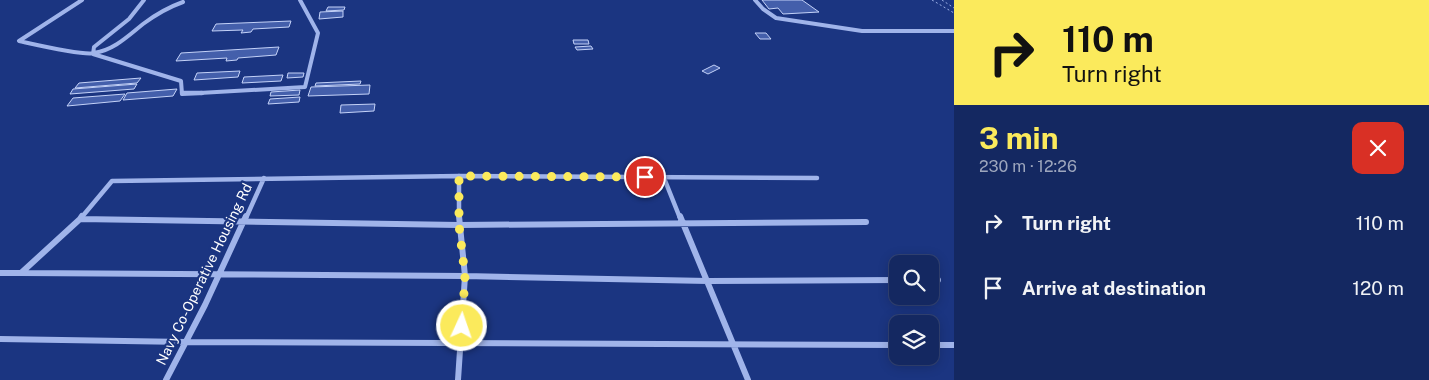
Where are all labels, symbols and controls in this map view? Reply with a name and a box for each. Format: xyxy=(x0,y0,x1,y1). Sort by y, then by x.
text: 110 m xyxy=(1062,19,1154,60)
icon: right xyxy=(979,20,1044,85)
text: Turn right xyxy=(1062,61,1162,87)
text: 3 min xyxy=(979,120,1058,156)
button: close xyxy=(1352,122,1404,174)
pin xyxy=(624,156,666,198)
text: 230 m · 12:26 xyxy=(979,157,1077,176)
icon: arrive xyxy=(631,163,659,191)
street label: Navy Co-Operative Housing Rd xyxy=(153,180,255,368)
icon: right xyxy=(979,209,1007,237)
text: Turn right xyxy=(1022,212,1111,234)
text: 110 m xyxy=(1356,212,1404,234)
map controls xyxy=(889,255,939,365)
button: search xyxy=(889,255,939,305)
icon: arrive xyxy=(979,274,1007,302)
text: Arrive at destination xyxy=(1022,277,1206,299)
text: 120 m xyxy=(1352,277,1404,299)
position arrow xyxy=(435,299,487,351)
button: layers xyxy=(889,315,939,365)

